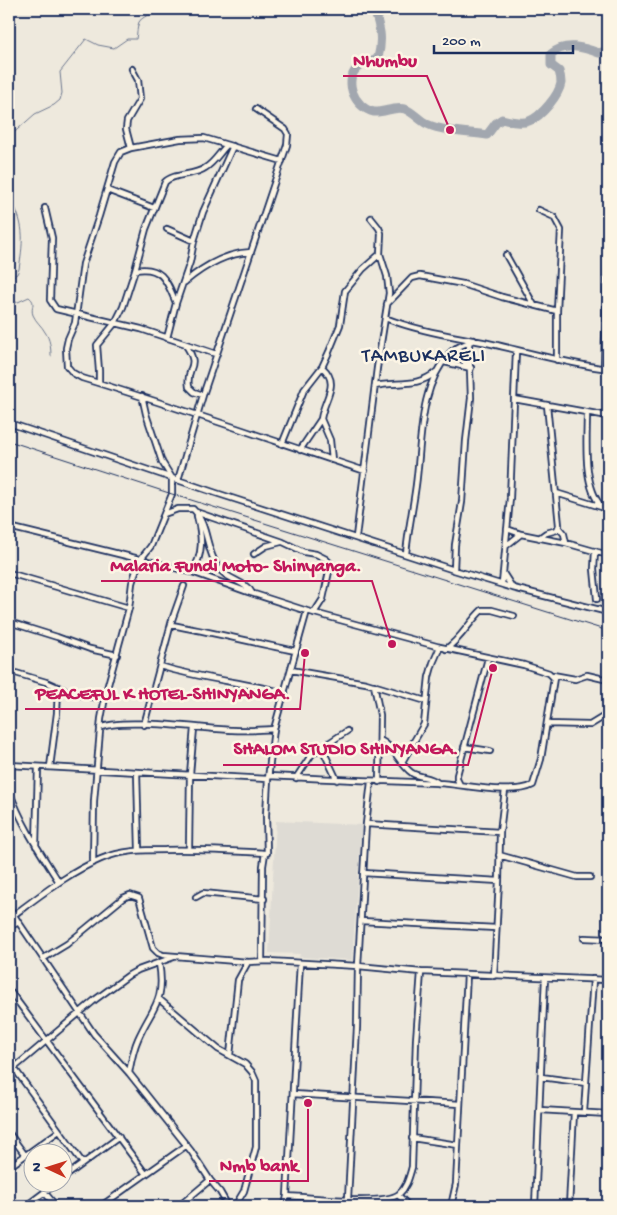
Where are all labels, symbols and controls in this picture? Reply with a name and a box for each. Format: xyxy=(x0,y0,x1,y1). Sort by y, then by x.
scale bar xyxy=(434,22,573,54)
text: 200 m xyxy=(442,33,481,51)
callout: Nhumbu xyxy=(343,42,427,76)
text: Nhumbu xyxy=(353,51,417,74)
district label: TAMBUKARELI xyxy=(361,346,486,369)
callout: Malaria Fundi Moto- Shinyanga. xyxy=(101,547,372,581)
text: Malaria Fundi Moto- Shinyanga. xyxy=(110,556,362,579)
callout: PEACEFUL K HOTEL-SHINYANGA. xyxy=(25,675,300,709)
text: PEACEFUL K HOTEL-SHINYANGA. xyxy=(34,684,291,707)
callout: SHALOM STUDIO SHINYANGA. xyxy=(223,731,468,765)
text: SHALOM STUDIO SHINYANGA. xyxy=(233,739,459,762)
north arrow xyxy=(22,1142,72,1192)
callout: Nmb bank xyxy=(209,1147,308,1181)
text: Nmb bank xyxy=(220,1156,301,1179)
text: N xyxy=(29,1162,46,1172)

